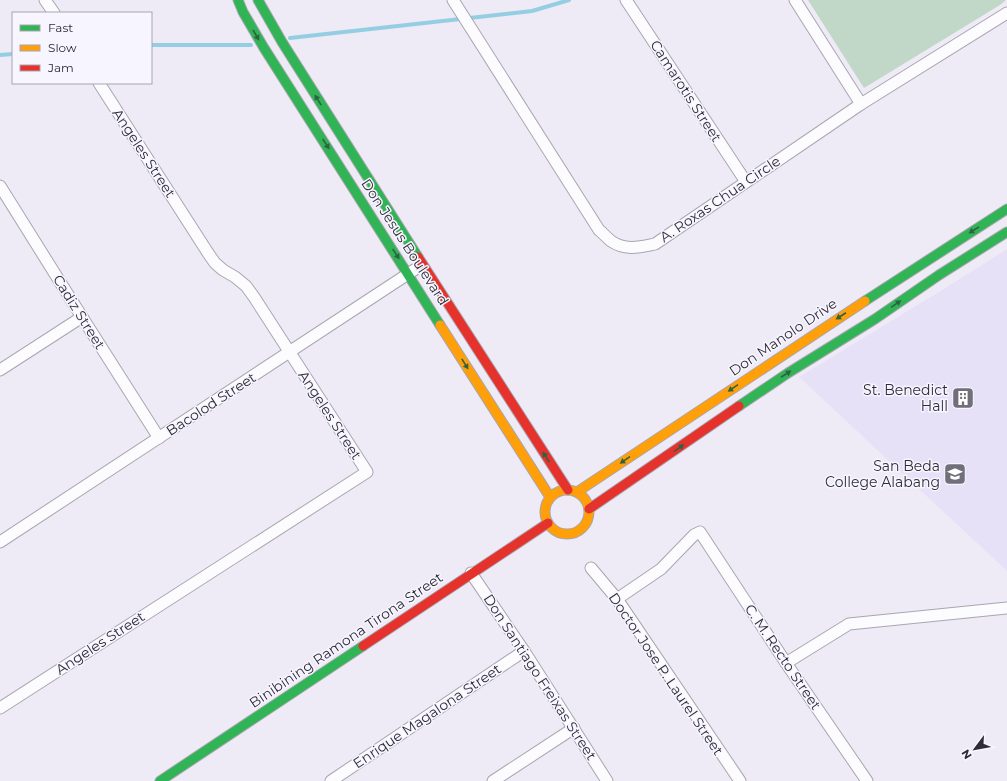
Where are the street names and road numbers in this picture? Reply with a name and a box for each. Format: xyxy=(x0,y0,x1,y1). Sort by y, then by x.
street label: Camarotis Street xyxy=(646,37,726,146)
street label: Angeles Street xyxy=(109,105,180,201)
street label: A. Roxas Chua Circle xyxy=(656,152,784,246)
street label: Don Jesus Boulevard xyxy=(357,175,453,309)
street label: Cadiz Street xyxy=(49,271,109,353)
street label: Don Manolo Drive xyxy=(726,294,840,380)
street label: Angeles Street xyxy=(295,367,366,463)
street label: Bacolod Street xyxy=(163,368,260,440)
street label: Binibining Ramona Tirona Street xyxy=(246,568,447,712)
street label: Doctor Jose P. Laurel Street xyxy=(605,589,727,759)
street label: Don Santiago Freixas Street xyxy=(480,591,601,764)
street label: C. M. Recto Street xyxy=(741,601,825,713)
street label: Angeles Street xyxy=(52,607,148,678)
street label: Enrique Magalona Street xyxy=(349,659,505,772)

